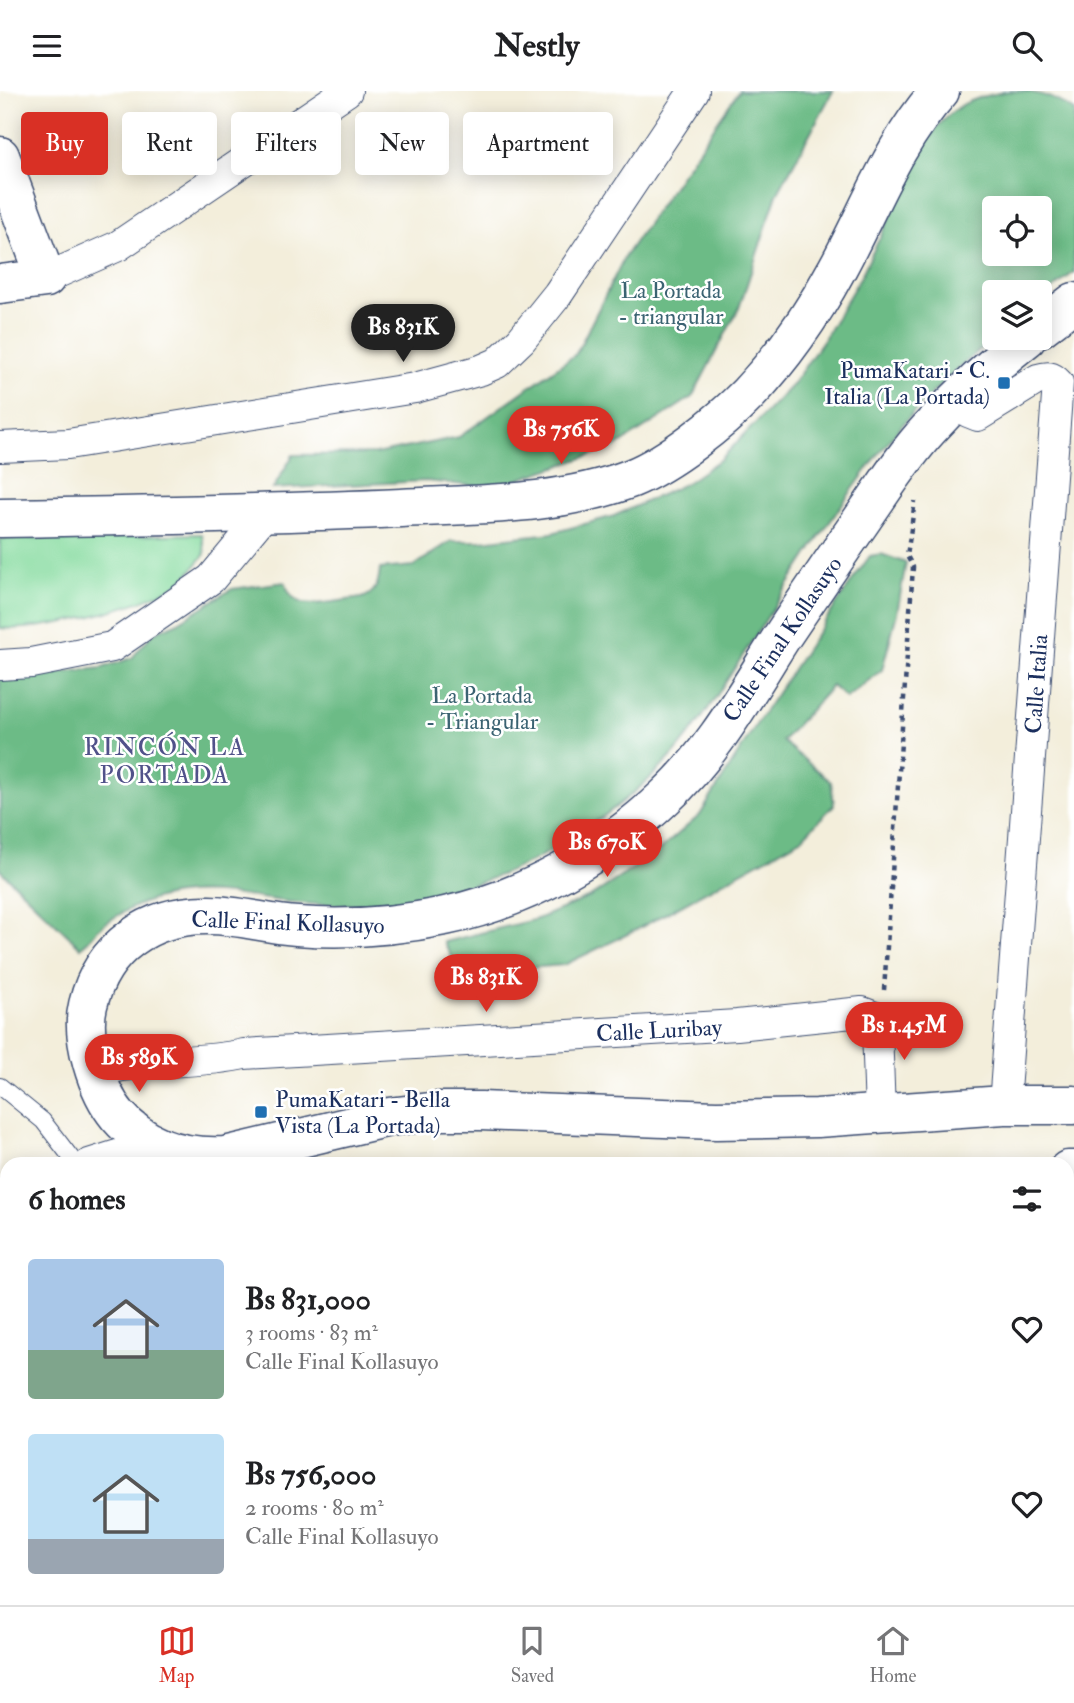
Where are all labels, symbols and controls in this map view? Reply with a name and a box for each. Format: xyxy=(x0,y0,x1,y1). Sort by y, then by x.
text: Nestly xyxy=(495,26,579,66)
icon: menu xyxy=(28,27,66,65)
icon: search xyxy=(1008,27,1046,65)
chip: Buy xyxy=(21,112,108,175)
chip: Rent xyxy=(122,112,217,175)
chip: Filters xyxy=(231,112,341,175)
chip: New xyxy=(355,112,449,175)
chip: Apartment xyxy=(463,112,613,175)
map controls xyxy=(982,196,1052,350)
button: locate xyxy=(982,196,1052,266)
park label: La Portada - triangular xyxy=(618,276,724,331)
button: layers xyxy=(982,280,1052,350)
pin: Bs 831K xyxy=(338,305,468,364)
text: Bs 831K xyxy=(367,312,439,341)
place label: PumaKatari - C. Italia (La Portada) xyxy=(824,356,990,411)
marker: PumaKatari - C. Italia (La Portada) xyxy=(996,375,1012,391)
pin: Bs 756K xyxy=(496,407,626,466)
text: Bs 756K xyxy=(523,414,599,443)
street label: Calle Final Kollasuyo xyxy=(716,551,849,728)
street label: Calle Italia xyxy=(1019,633,1054,735)
park label: La Portada - Triangular xyxy=(426,681,539,736)
district label: RINCÓN LA PORTADA xyxy=(84,731,246,791)
pin: Bs 670K xyxy=(542,819,672,879)
text: Bs 670K xyxy=(568,827,646,856)
street label: Calle Final Kollasuyo xyxy=(191,905,385,940)
pin: Bs 831K xyxy=(421,955,551,1014)
text: Bs 831K xyxy=(450,962,522,991)
pin: Bs 1.45M xyxy=(832,1003,976,1062)
text: Bs 1.45M xyxy=(861,1010,947,1039)
street label: Calle Luribay xyxy=(595,1013,724,1048)
pin: Bs 589K xyxy=(74,1035,204,1094)
text: Bs 589K xyxy=(101,1042,177,1071)
place label: PumaKatari - Bella Vista (La Portada) xyxy=(275,1085,451,1140)
marker: PumaKatari - Bella Vista (La Portada) xyxy=(253,1104,269,1120)
icon: filters xyxy=(1008,1180,1046,1218)
text: 6 homes xyxy=(28,1181,126,1218)
text: Bs 831,000 xyxy=(245,1281,371,1318)
icon: home xyxy=(84,1287,168,1371)
icon: heart xyxy=(1008,1310,1046,1348)
text: 3 rooms · 83 m² xyxy=(245,1318,378,1347)
text: Calle Final Kollasuyo xyxy=(245,1347,438,1376)
text: Bs 756,000 xyxy=(245,1456,377,1493)
icon: home xyxy=(84,1462,168,1546)
icon: heart xyxy=(1008,1485,1046,1523)
text: 2 rooms · 80 m² xyxy=(245,1493,384,1522)
text: Calle Final Kollasuyo xyxy=(245,1522,438,1551)
tab: Map xyxy=(158,1622,196,1688)
tab: Saved xyxy=(511,1622,554,1688)
tab: Home xyxy=(869,1622,916,1688)

